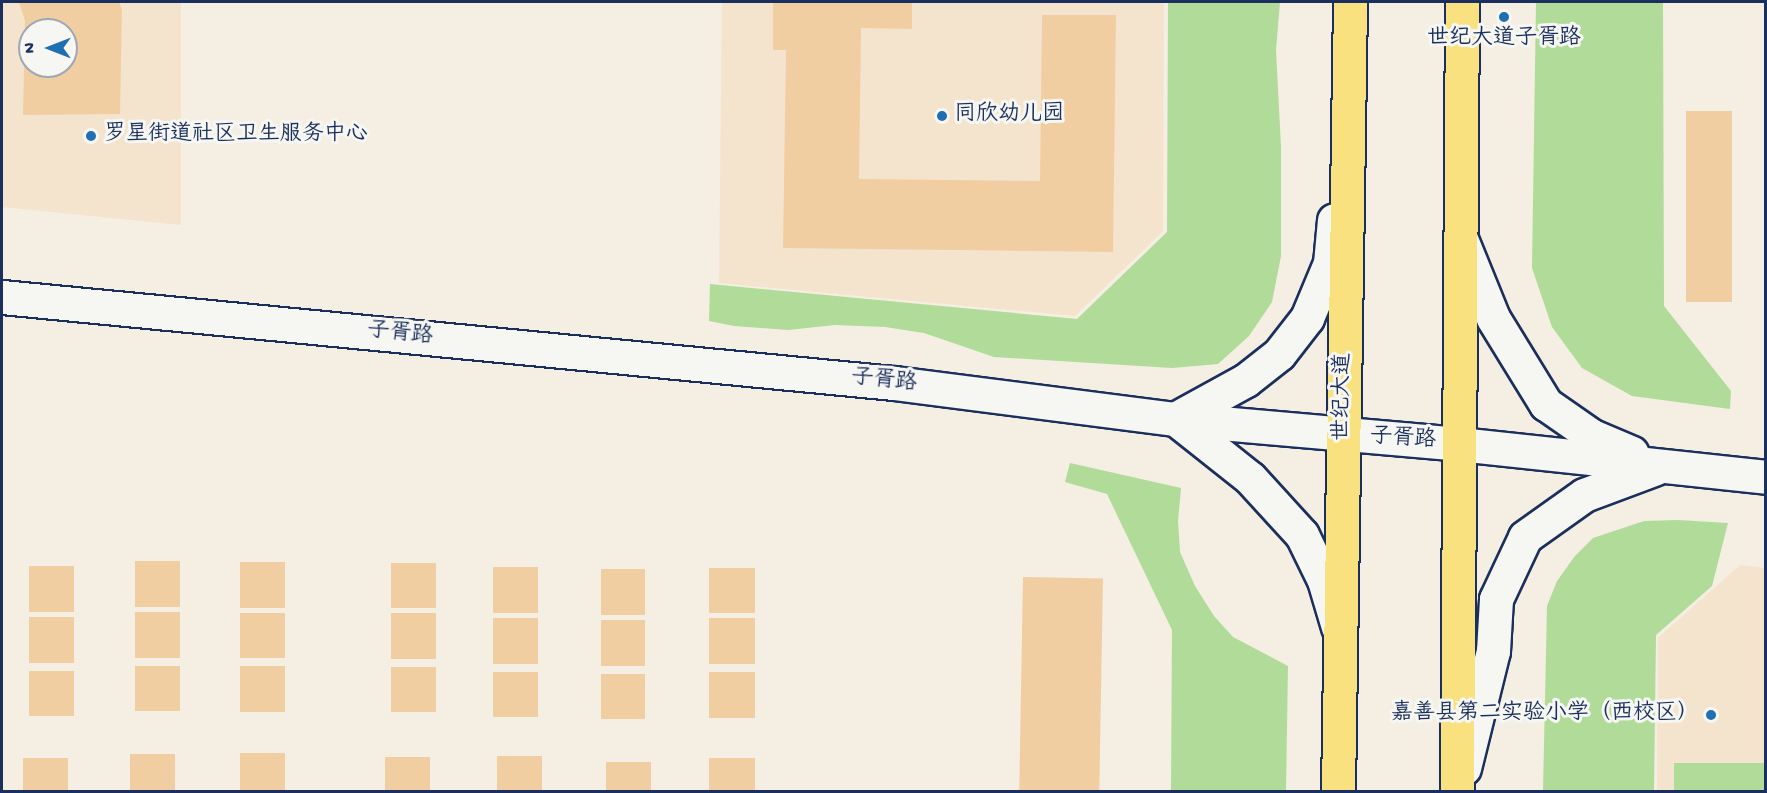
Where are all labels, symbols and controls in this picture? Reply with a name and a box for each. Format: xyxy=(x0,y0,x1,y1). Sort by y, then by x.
marker: 世纪大道子胥路 xyxy=(1497,10,1511,24)
north arrow xyxy=(18,18,78,78)
place label: 世纪大道子胥路 xyxy=(1427,27,1581,53)
text: N xyxy=(22,43,41,53)
place label: 同欣幼儿园 xyxy=(954,103,1064,129)
marker: 同欣幼儿园 xyxy=(935,109,949,123)
place label: 罗星街道社区卫生服务中心 xyxy=(104,123,368,149)
marker: 罗星街道社区卫生服务中心 xyxy=(82,127,100,145)
street label: 子胥路 xyxy=(366,318,434,352)
street label: 世纪大道 xyxy=(1330,353,1358,441)
street label: 子胥路 xyxy=(850,365,918,399)
street label: 子胥路 xyxy=(1369,425,1437,455)
place label: 嘉善县第二实验小学（西校区） xyxy=(1391,702,1699,728)
marker: 嘉善县第二实验小学（西校区） xyxy=(1704,708,1718,722)

